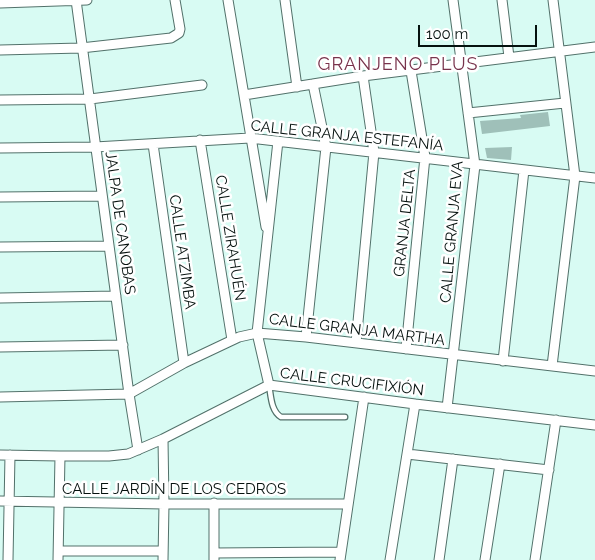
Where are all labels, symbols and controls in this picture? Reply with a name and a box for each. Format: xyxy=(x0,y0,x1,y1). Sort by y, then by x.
scale bar xyxy=(420,15,539,47)
text: 100 m xyxy=(426,25,468,43)
district label: GRANJENO PLUS xyxy=(316,54,480,76)
street label: CALLE GRANJA ESTEFANÍA xyxy=(250,117,444,155)
street label: JALPA DE CANOBAS xyxy=(101,150,139,296)
street label: CALLE GRANJA EVA xyxy=(437,160,467,304)
street label: GRANJA DELTA xyxy=(390,168,420,278)
street label: CALLE ZIRAHUÉN xyxy=(211,174,249,302)
street label: CALLE ATZIMBA xyxy=(165,194,199,310)
street label: CALLE GRANJA MARTHA xyxy=(268,310,446,350)
street label: CALLE CRUCIFIXIÓN xyxy=(279,364,425,400)
street label: CALLE JARDÍN DE LOS CEDROS xyxy=(62,480,286,498)

